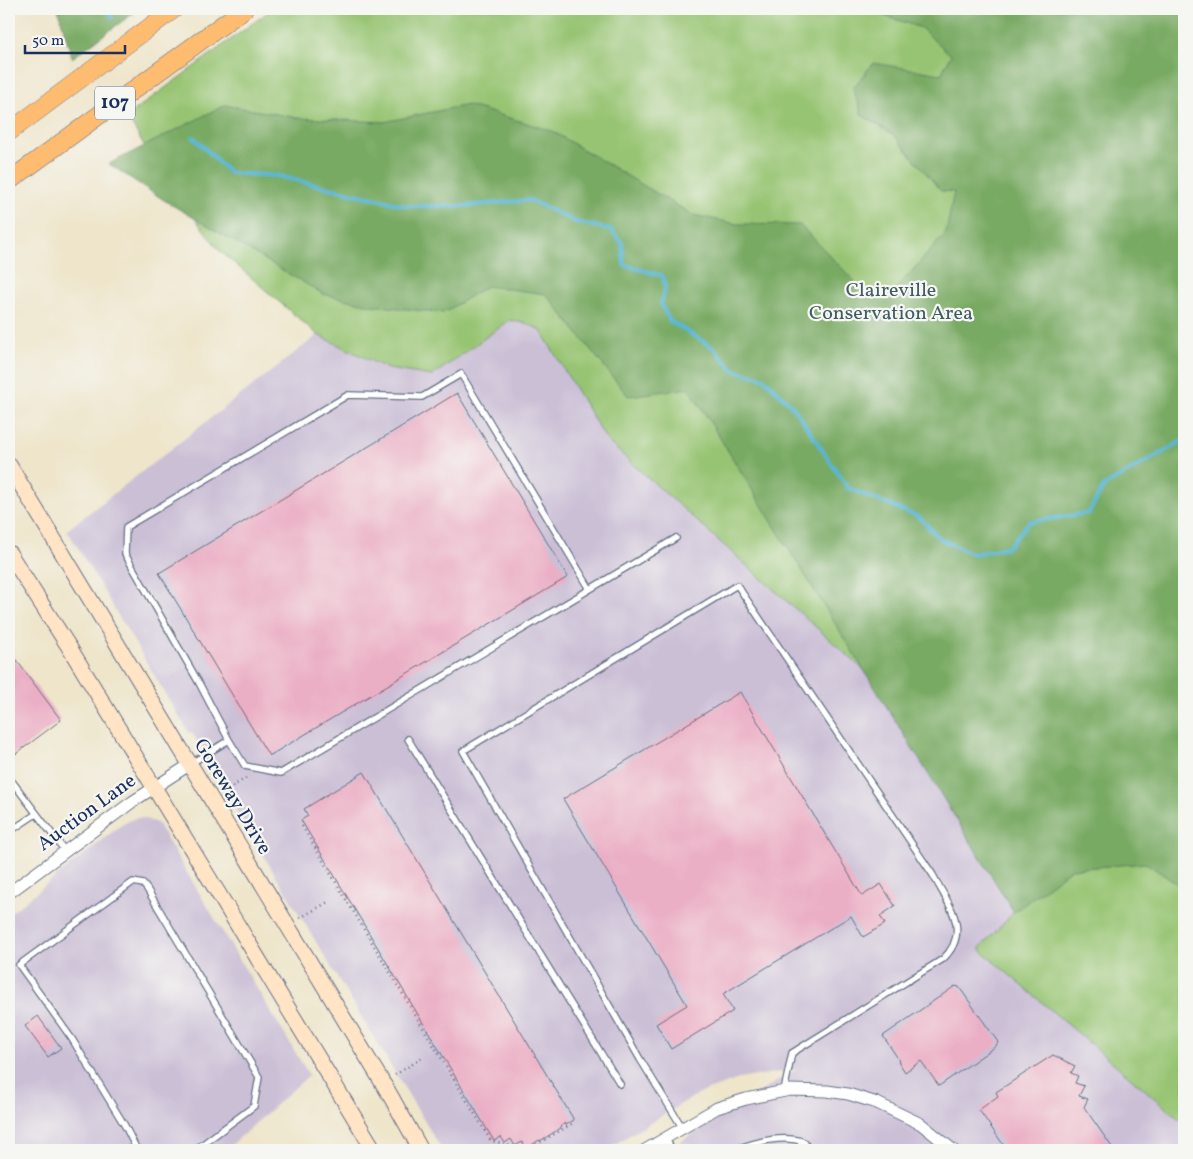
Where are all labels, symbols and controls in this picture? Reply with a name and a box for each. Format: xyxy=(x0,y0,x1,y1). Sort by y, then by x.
scale bar xyxy=(25,22,125,54)
text: 50 m xyxy=(32,31,64,52)
road number: 107 xyxy=(95,86,135,120)
park label: Claireville Conservation Area xyxy=(809,277,973,328)
street label: Goreway Drive xyxy=(186,734,278,860)
street label: Auction Lane xyxy=(32,768,142,858)

